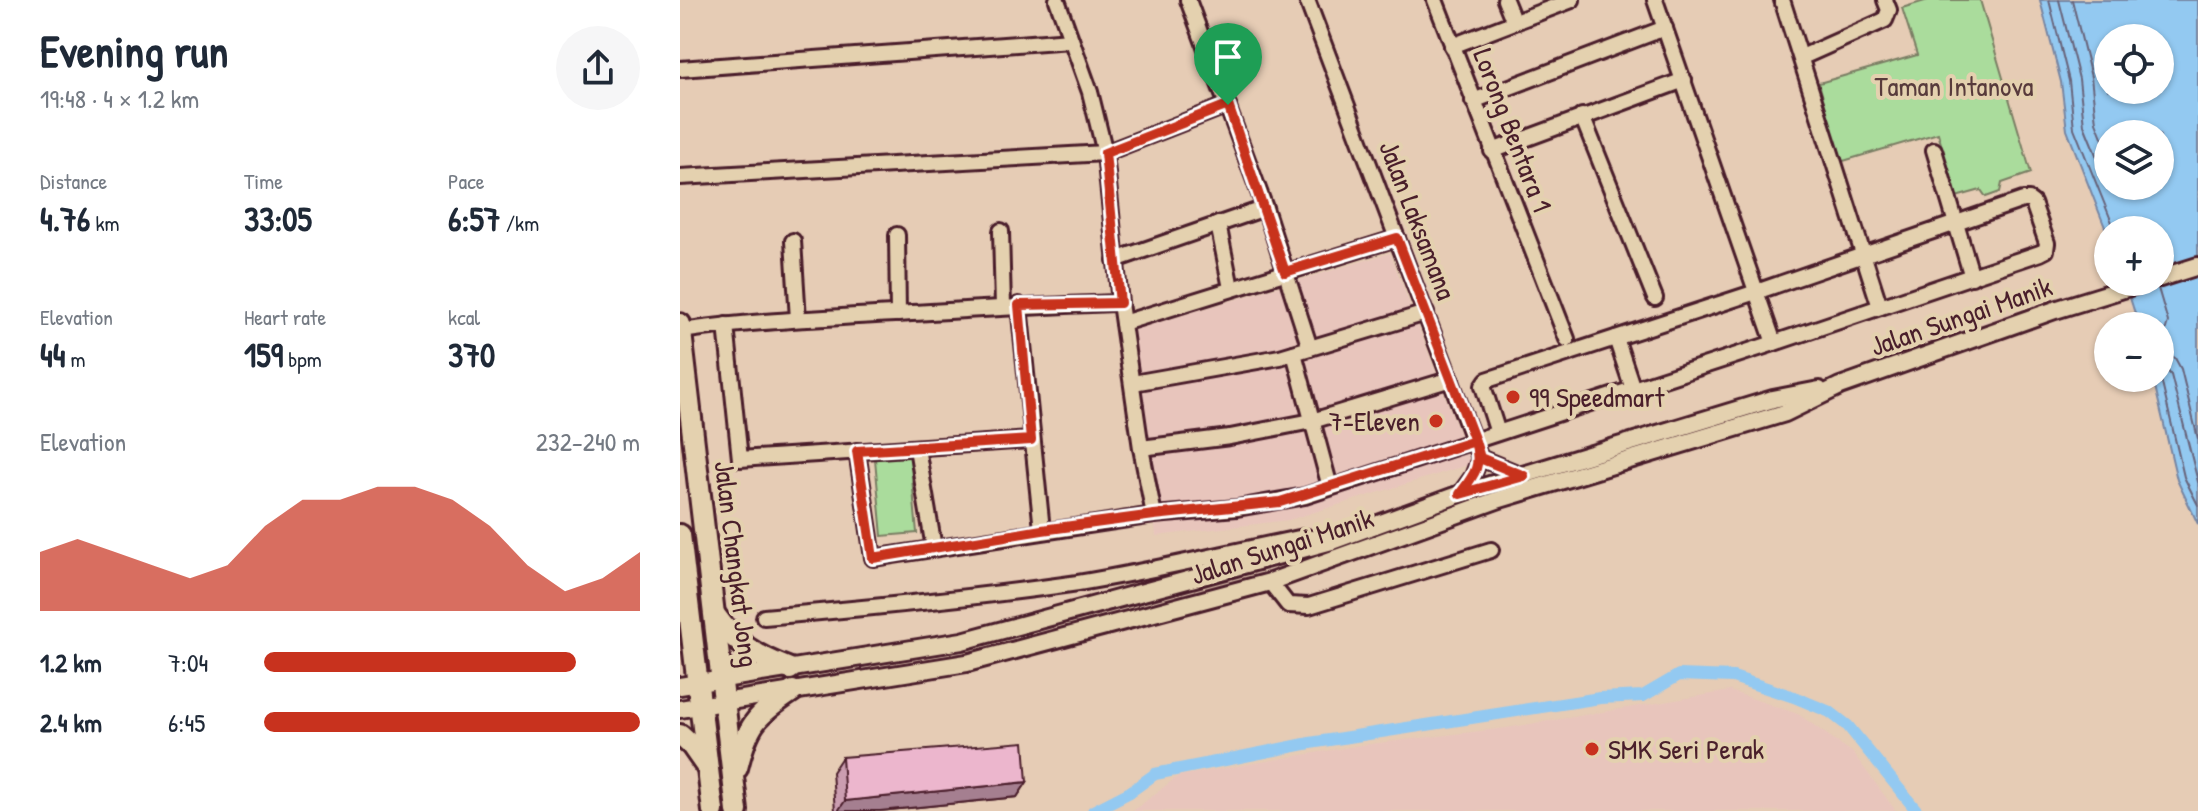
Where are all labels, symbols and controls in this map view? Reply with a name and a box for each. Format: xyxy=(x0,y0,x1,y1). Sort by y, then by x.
text: Evening run xyxy=(40,21,228,81)
pin xyxy=(1194,23,1262,105)
map controls xyxy=(2094,24,2174,392)
button: locate xyxy=(2094,24,2174,104)
button: share xyxy=(556,26,640,110)
icon: arrive xyxy=(1206,35,1250,79)
street label: Lorong Bentara 1 xyxy=(1464,43,1562,217)
park label: Taman Intanova xyxy=(1874,67,2034,105)
text: 19:48 · 4 × 1.2 km xyxy=(40,81,199,116)
button: layers xyxy=(2094,120,2174,200)
street label: Jalan Laksamana xyxy=(1370,135,1466,305)
text: Distance xyxy=(40,166,107,196)
text: Time xyxy=(244,166,283,196)
text: Pace xyxy=(448,166,485,196)
text: 4.76 xyxy=(40,196,90,242)
text: 33:05 xyxy=(244,196,312,242)
text: 6:57 xyxy=(448,196,501,242)
text: km xyxy=(90,208,120,238)
text: /km xyxy=(501,208,539,238)
button: + xyxy=(2094,216,2174,296)
street label: Jalan Sungai Manik xyxy=(1865,267,2057,365)
text: Elevation xyxy=(40,302,113,332)
text: Heart rate xyxy=(244,302,326,332)
text: kcal xyxy=(448,302,480,332)
button: − xyxy=(2094,312,2174,392)
text: 44 xyxy=(40,332,66,378)
text: 159 xyxy=(244,332,283,378)
text: 370 xyxy=(448,332,495,378)
text: m xyxy=(66,344,86,374)
text: bpm xyxy=(283,344,322,374)
place label: 99 Speedmart xyxy=(1529,378,1665,416)
marker: 99 Speedmart xyxy=(1504,388,1522,406)
place label: 7-Eleven xyxy=(1329,402,1420,440)
marker: 7-Eleven xyxy=(1427,412,1445,430)
text: Elevation xyxy=(40,424,126,459)
text: 232–240 m xyxy=(536,424,640,459)
street label: Jalan Changkat Jong xyxy=(705,459,769,669)
street label: Jalan Sungai Manik xyxy=(1186,498,1379,593)
text: 1.2 km xyxy=(40,645,102,680)
text: 7:04 xyxy=(168,645,208,680)
text: 2.4 km xyxy=(40,705,102,740)
text: 6:45 xyxy=(168,705,205,740)
place label: SMK Seri Perak xyxy=(1608,730,1764,768)
marker: SMK Seri Perak xyxy=(1583,740,1601,758)

